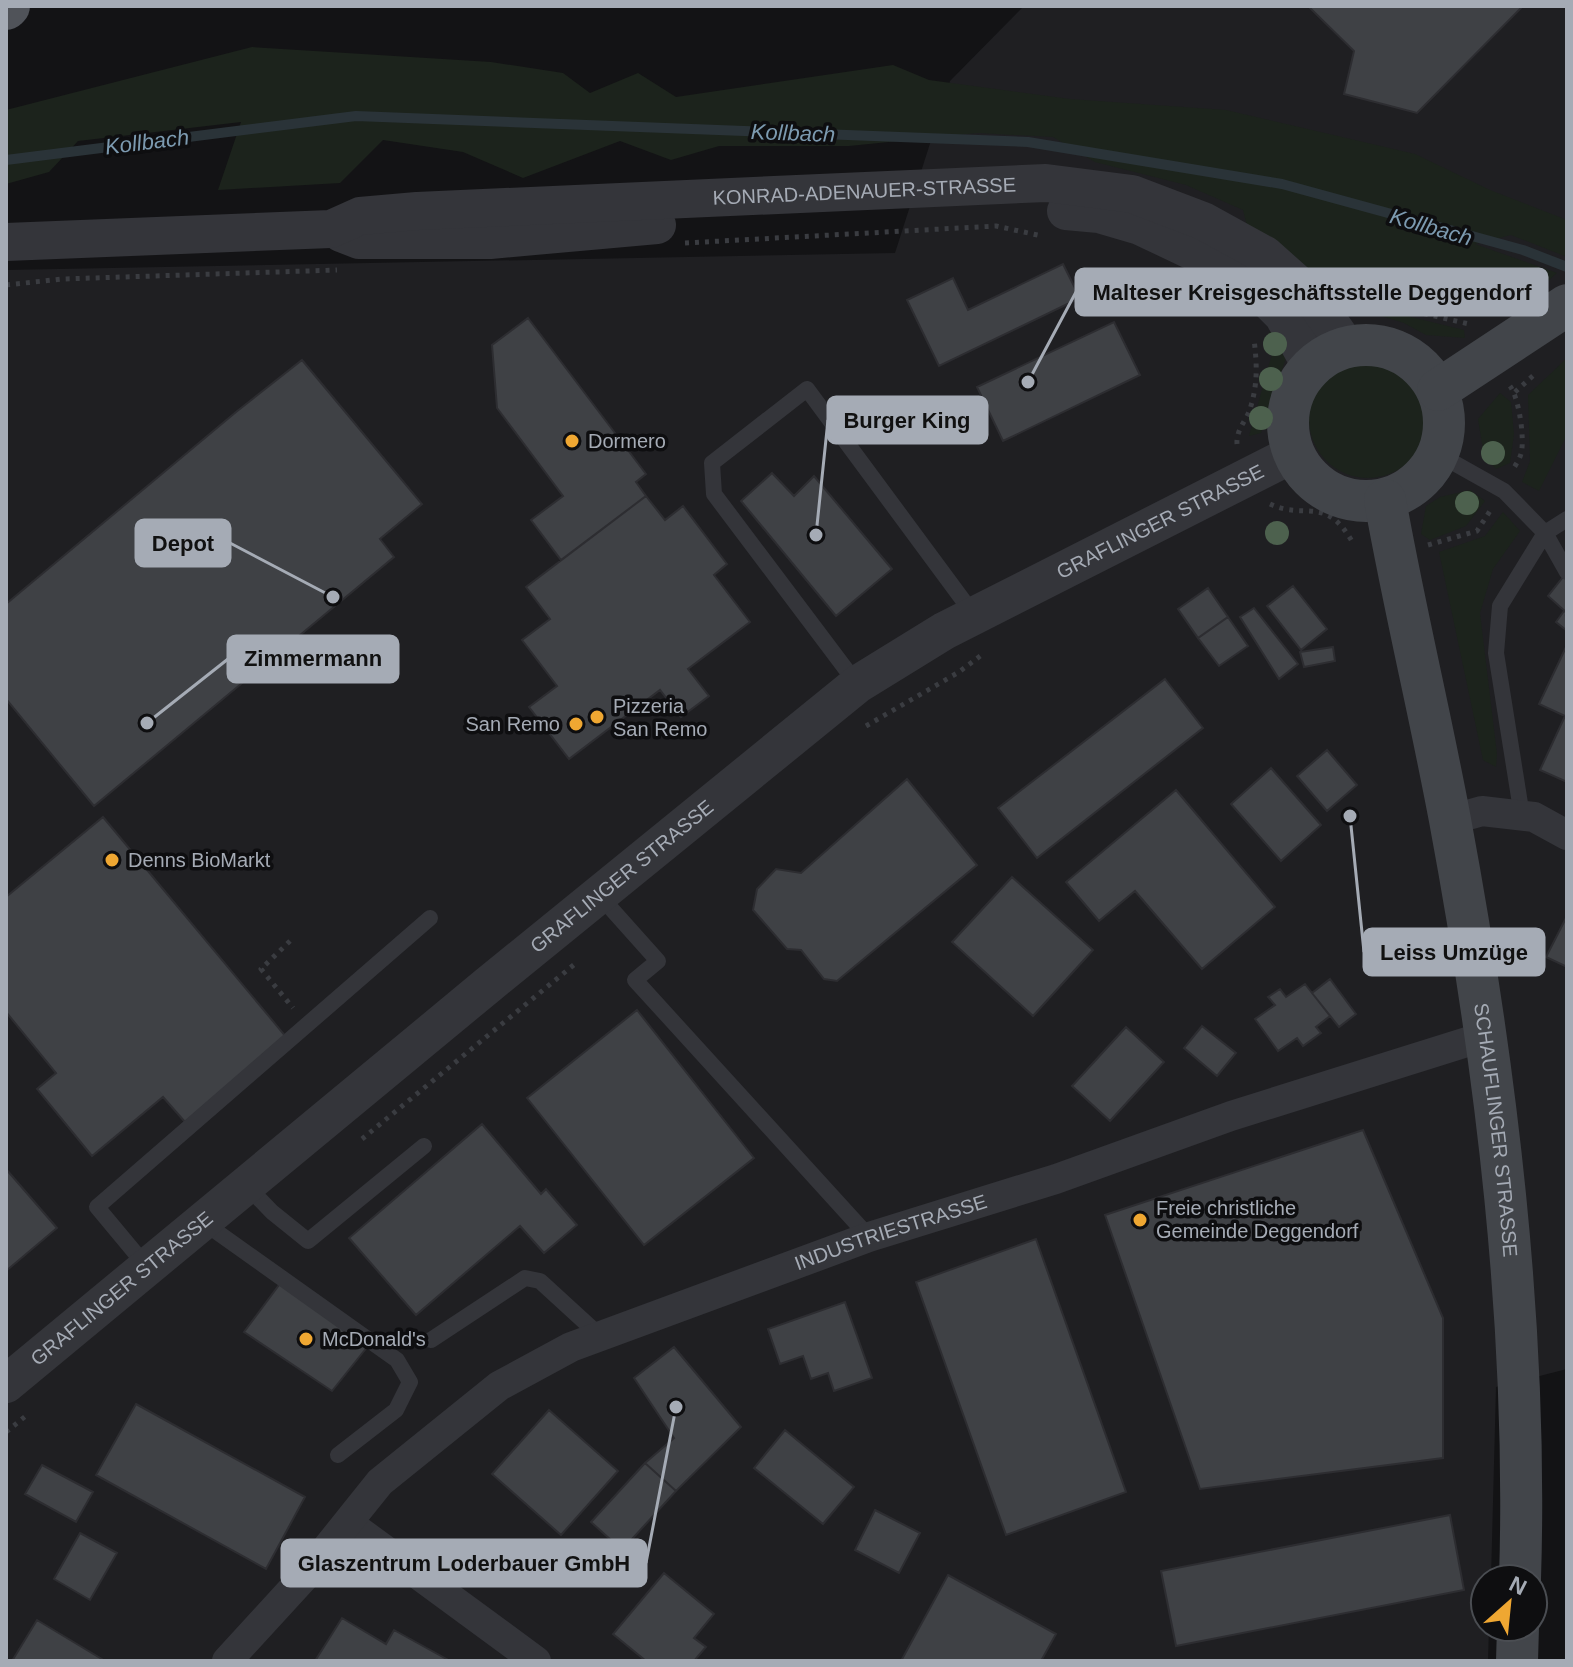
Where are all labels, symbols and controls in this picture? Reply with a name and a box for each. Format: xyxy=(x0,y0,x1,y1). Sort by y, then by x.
water label: Kollbach xyxy=(750,119,836,147)
water label: Kollbach xyxy=(104,124,190,160)
street label: KONRAD-ADENAUER-STRASSE xyxy=(712,173,1016,209)
water label: Kollbach xyxy=(1387,203,1475,251)
callout: Malteser Kreisgeschäftsstelle Deggendorf xyxy=(1076,269,1547,315)
text: Malteser Kreisgeschäftsstelle Deggendorf xyxy=(1093,280,1532,305)
callout: Burger King xyxy=(828,397,987,443)
text: Burger King xyxy=(843,408,971,433)
place label: Dormero xyxy=(588,430,666,452)
marker: Dormero xyxy=(563,432,581,450)
street label: GRAFLINGER STRASSE xyxy=(1053,460,1267,583)
callout: Depot xyxy=(136,520,230,566)
text: Depot xyxy=(152,531,215,556)
callout: Zimmermann xyxy=(228,636,398,682)
text: Zimmermann xyxy=(244,646,382,671)
place label: Pizzeria San Remo xyxy=(613,695,708,740)
marker: Pizzeria San Remo xyxy=(588,708,606,726)
place label: San Remo xyxy=(466,713,560,735)
marker: San Remo xyxy=(567,715,585,733)
street label: GRAFLINGER STRASSE xyxy=(526,795,717,957)
place label: Denns BioMarkt xyxy=(128,849,271,871)
marker: Denns BioMarkt xyxy=(103,851,121,869)
callout: Leiss Umzüge xyxy=(1364,929,1544,975)
text: Leiss Umzüge xyxy=(1380,940,1528,965)
street label: SCHAUFLINGER STRASSE xyxy=(1470,1001,1522,1258)
street label: INDUSTRIESTRASSE xyxy=(791,1190,989,1275)
place label: Freie christliche Gemeinde Deggendorf xyxy=(1156,1197,1359,1242)
street label: GRAFLINGER STRASSE xyxy=(26,1207,217,1370)
marker: Freie christliche Gemeinde Deggendorf xyxy=(1131,1211,1149,1229)
place label: McDonald's xyxy=(322,1328,426,1350)
marker: McDonald's xyxy=(297,1330,315,1348)
callout: Glaszentrum Loderbauer GmbH xyxy=(282,1540,646,1586)
text: Glaszentrum Loderbauer GmbH xyxy=(298,1551,630,1576)
north arrow xyxy=(1469,1563,1549,1643)
text: N xyxy=(1505,1571,1531,1600)

